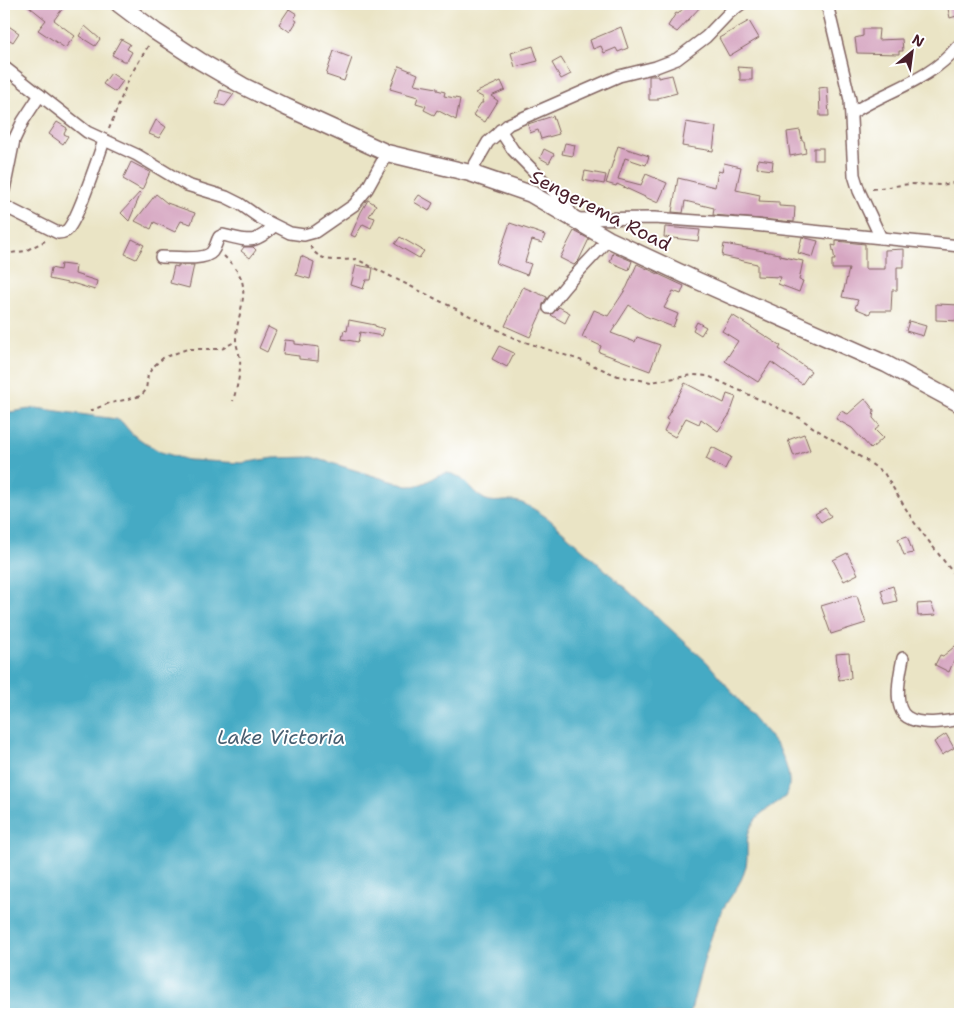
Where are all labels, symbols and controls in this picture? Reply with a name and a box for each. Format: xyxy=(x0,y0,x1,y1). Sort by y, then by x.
north arrow xyxy=(886,28,936,78)
text: N xyxy=(909,30,928,51)
street label: Sengerema Road xyxy=(526,164,676,257)
water label: Lake Victoria xyxy=(217,724,345,750)

